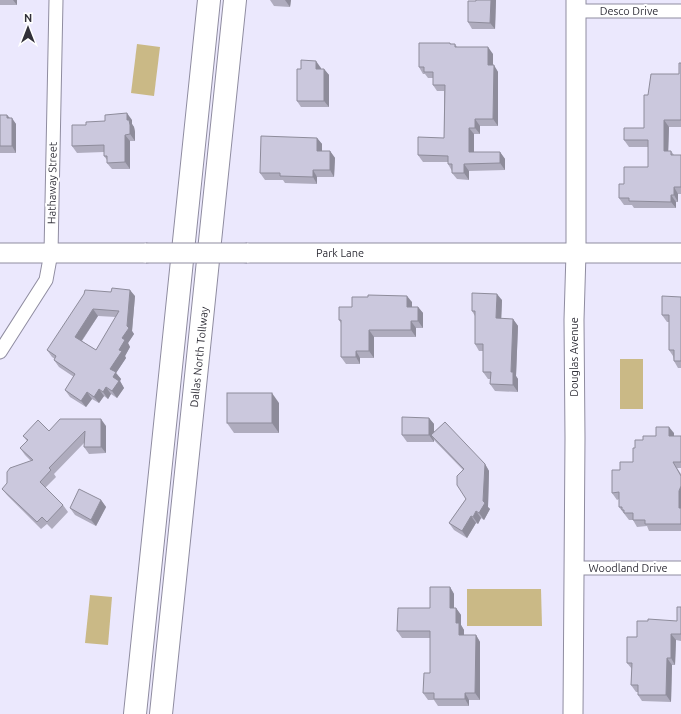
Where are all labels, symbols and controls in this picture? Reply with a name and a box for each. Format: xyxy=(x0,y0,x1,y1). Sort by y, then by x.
street label: Desco Drive xyxy=(600,5,658,17)
north arrow xyxy=(8,8,48,48)
text: N xyxy=(24,12,32,24)
street label: Hathaway Street xyxy=(45,141,59,224)
street label: Park Lane xyxy=(316,247,364,259)
street label: Dallas North Tollway xyxy=(188,305,210,408)
street label: Douglas Avenue xyxy=(568,317,580,397)
street label: Woodland Drive xyxy=(588,562,668,574)

